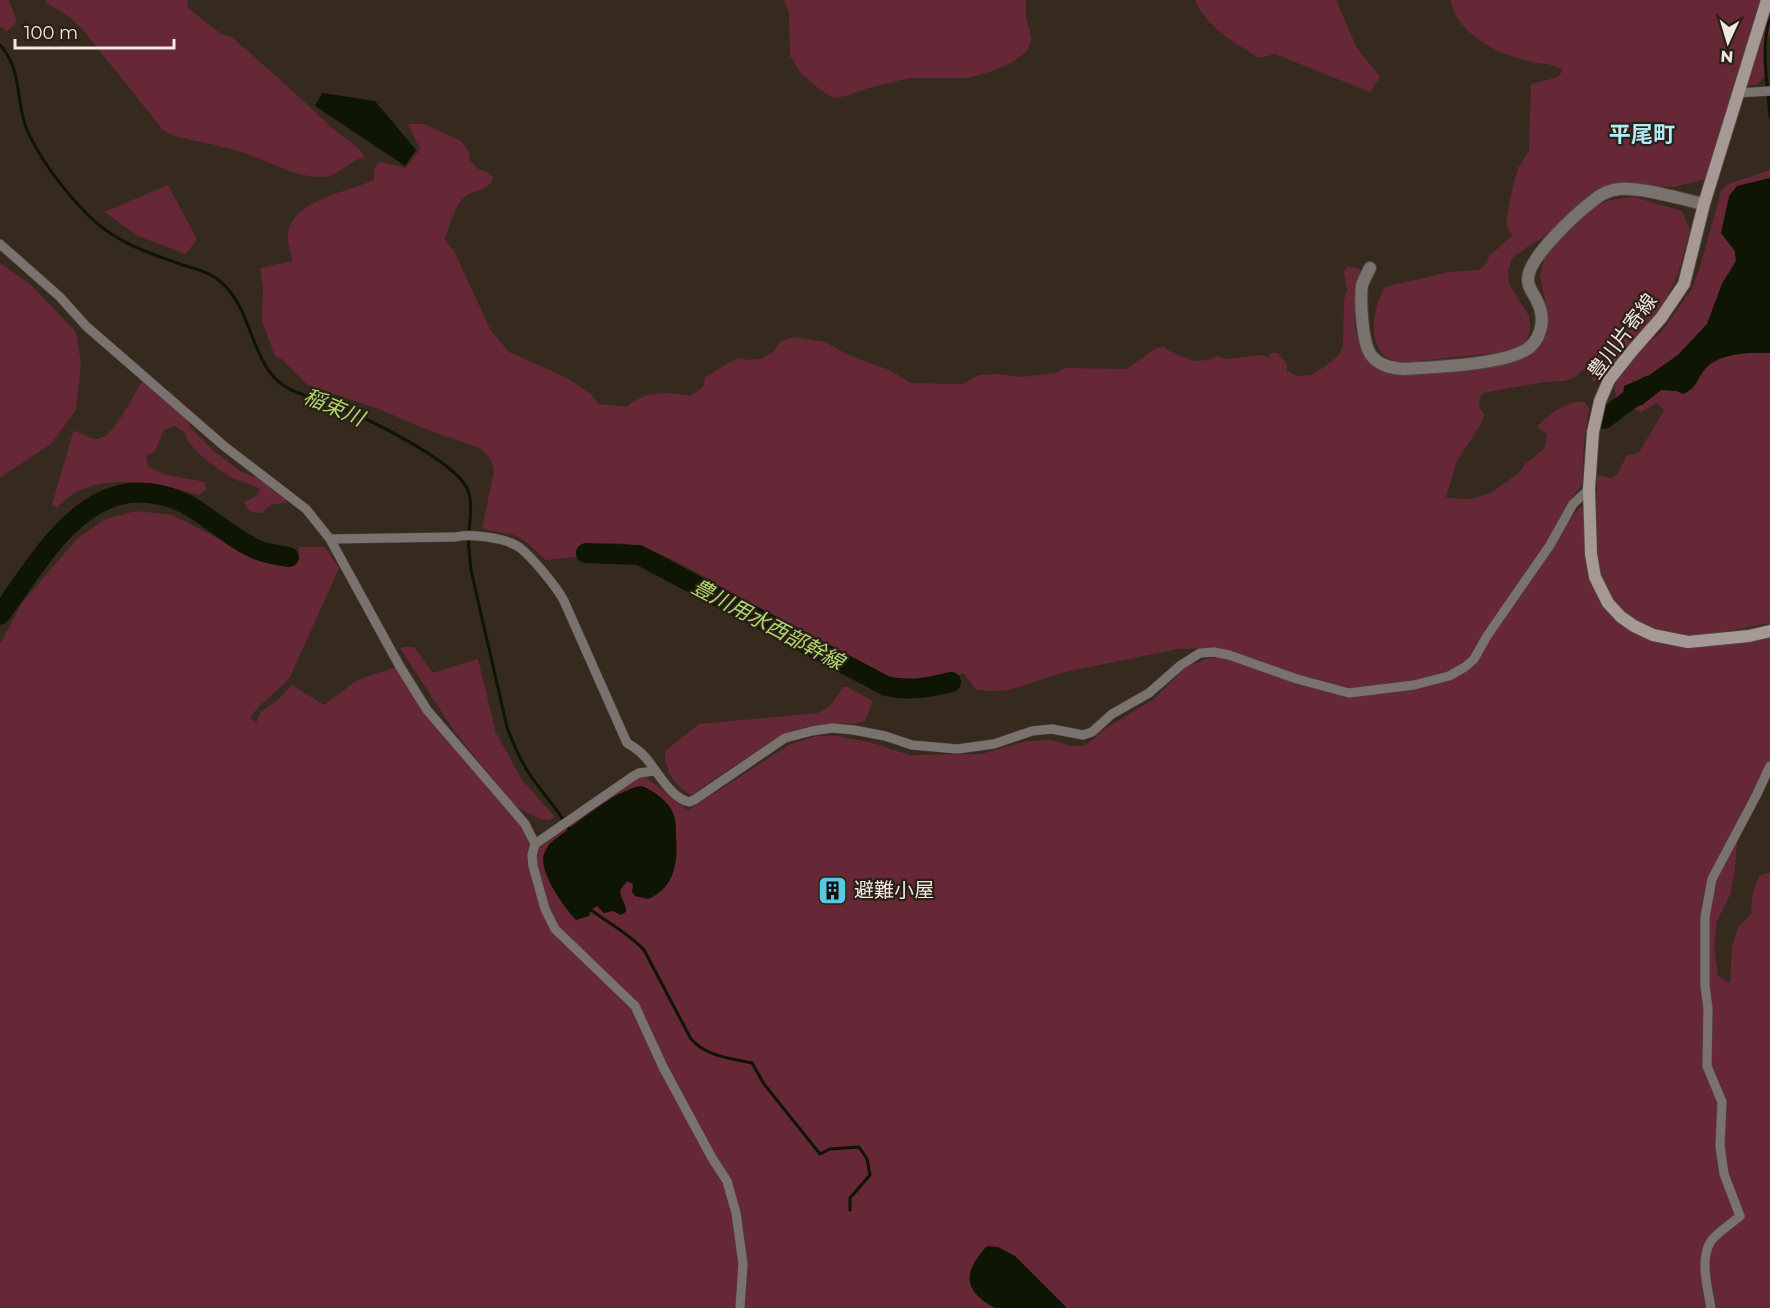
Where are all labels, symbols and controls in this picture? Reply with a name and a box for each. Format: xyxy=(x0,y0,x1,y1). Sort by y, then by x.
scale bar xyxy=(15,12,174,50)
north arrow xyxy=(1698,12,1758,72)
text: 100 m xyxy=(24,22,78,44)
text: N xyxy=(1720,47,1734,66)
district label: 平尾町 xyxy=(1609,121,1675,148)
street label: 豊川片寄線 xyxy=(1582,289,1662,383)
water label: 稲束川 xyxy=(300,383,370,432)
water label: 豊川用水西部幹線 xyxy=(688,574,851,676)
building icon: 避難小屋 xyxy=(817,874,849,906)
place label: 避難小屋 xyxy=(854,878,934,902)

